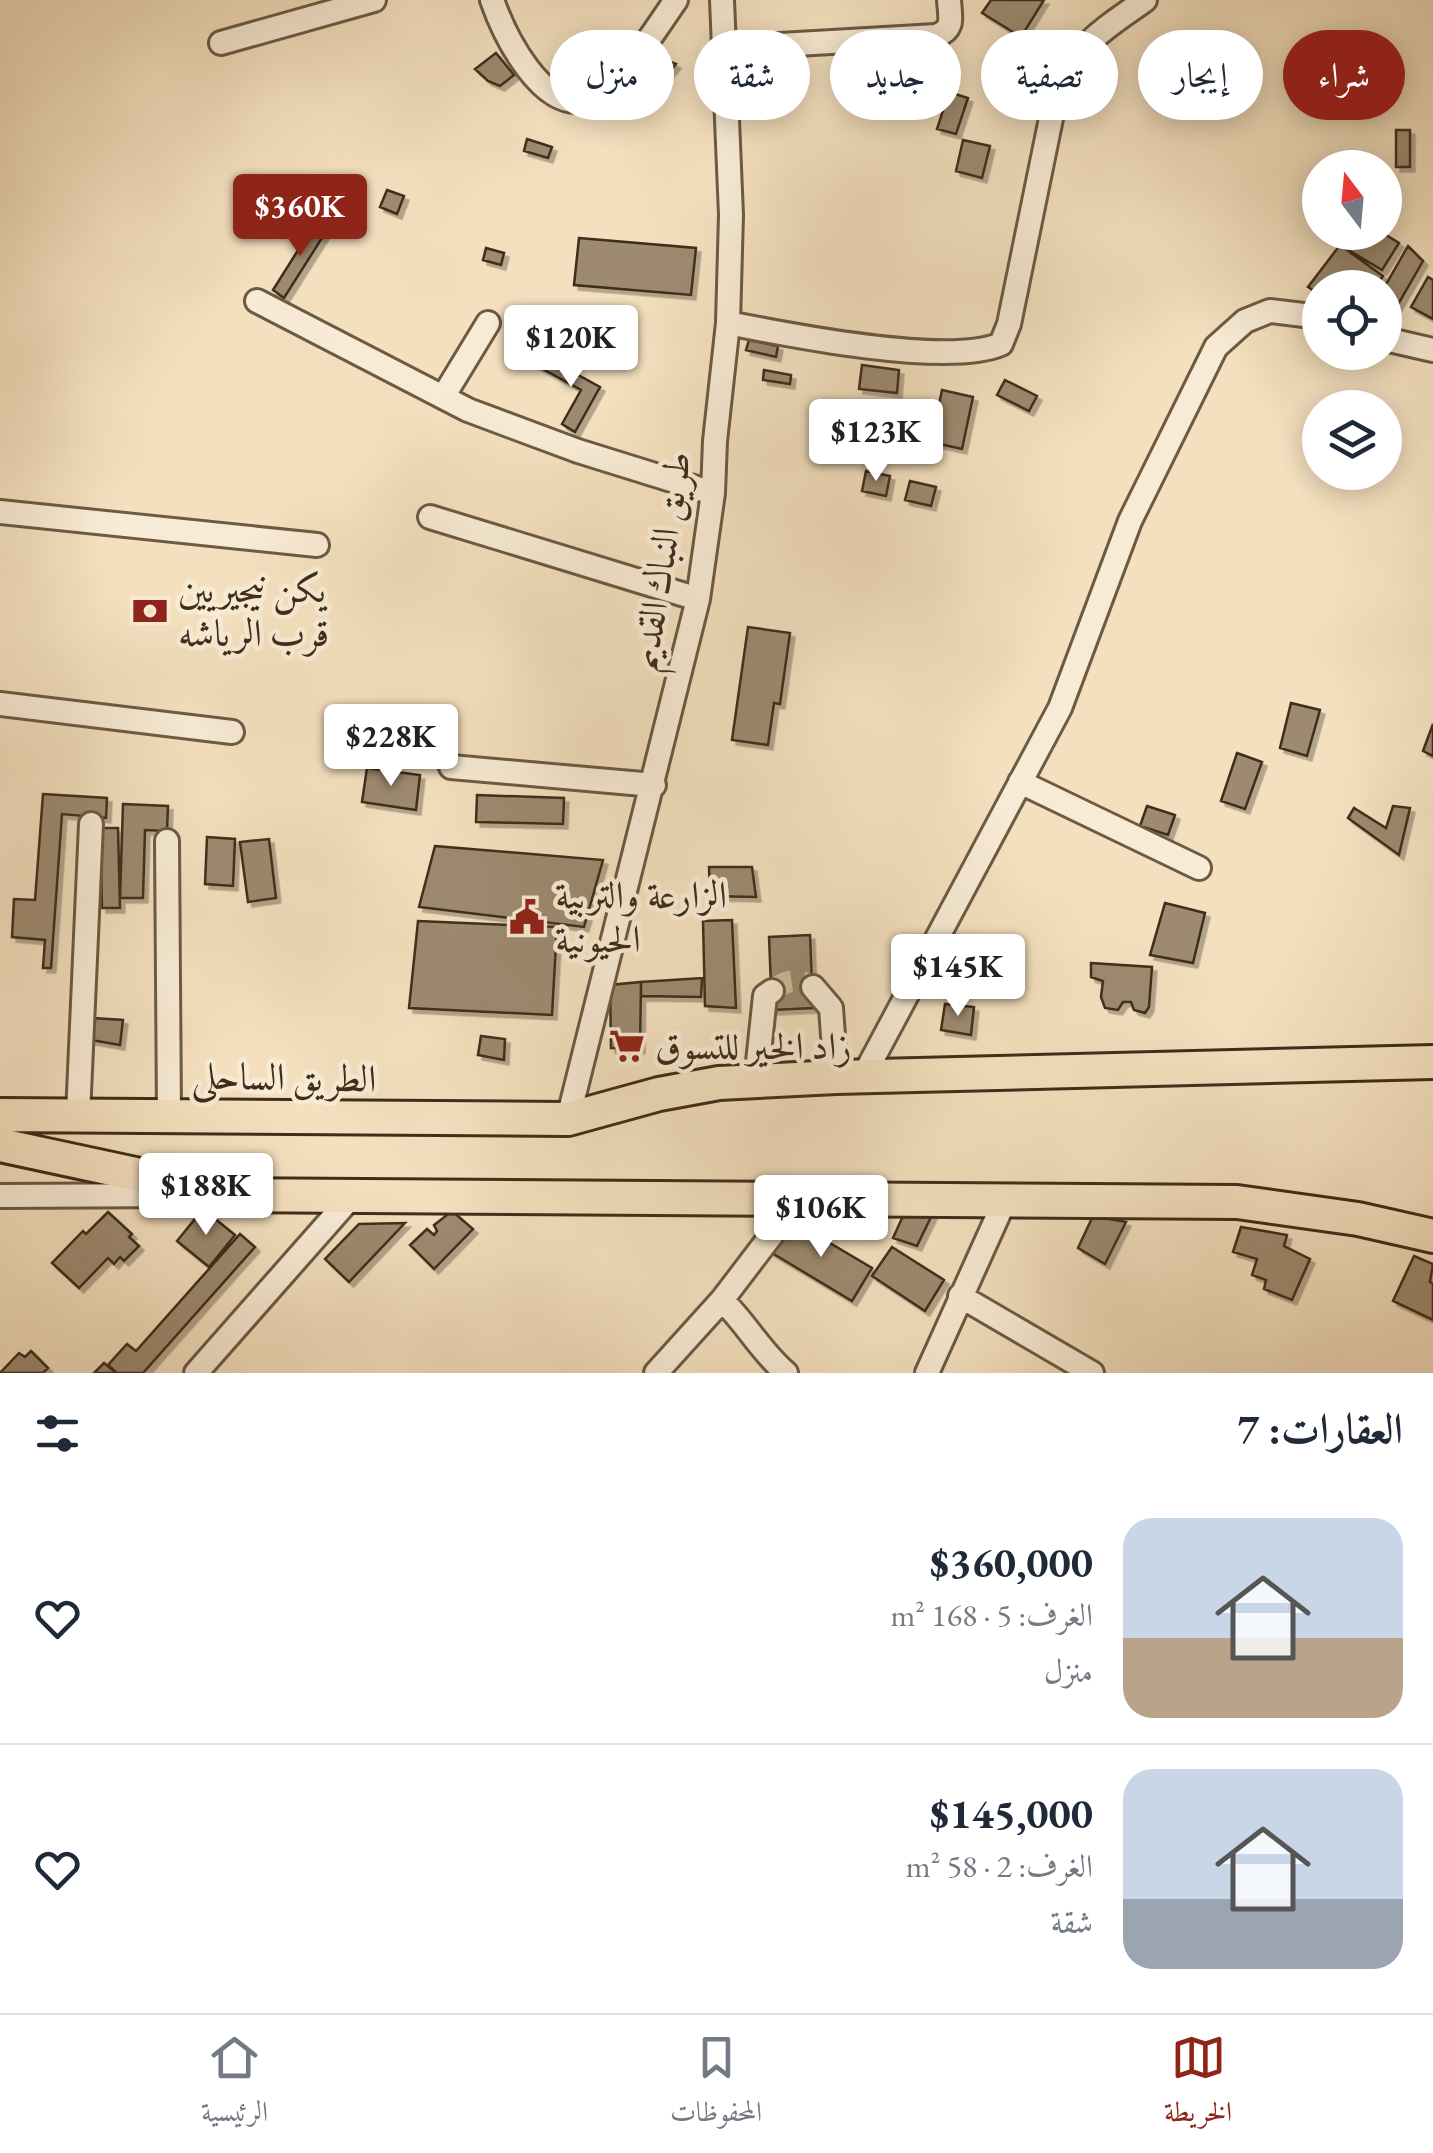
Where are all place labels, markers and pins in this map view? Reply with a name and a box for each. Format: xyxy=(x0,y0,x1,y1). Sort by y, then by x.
pin: $360K xyxy=(230,174,370,259)
pin: $120K xyxy=(501,305,641,390)
pin: $123K xyxy=(806,399,946,484)
place label: يكن نيجيريين قرب الرياشه xyxy=(178,564,329,657)
bank icon: يكن نيجيريين قرب الرياشه xyxy=(131,592,169,630)
pin: $228K xyxy=(321,704,461,789)
place label: الزارعة والتربية الحيونية xyxy=(555,870,727,963)
public building icon: الزارعة والتربية الحيونية xyxy=(508,898,546,936)
pin: $145K xyxy=(888,934,1028,1019)
place label: زاد الخير للتسوق xyxy=(655,1021,852,1070)
supermarket icon: زاد الخير للتسوق xyxy=(608,1027,646,1065)
pin: $188K xyxy=(136,1153,276,1238)
pin: $106K xyxy=(751,1175,891,1260)

